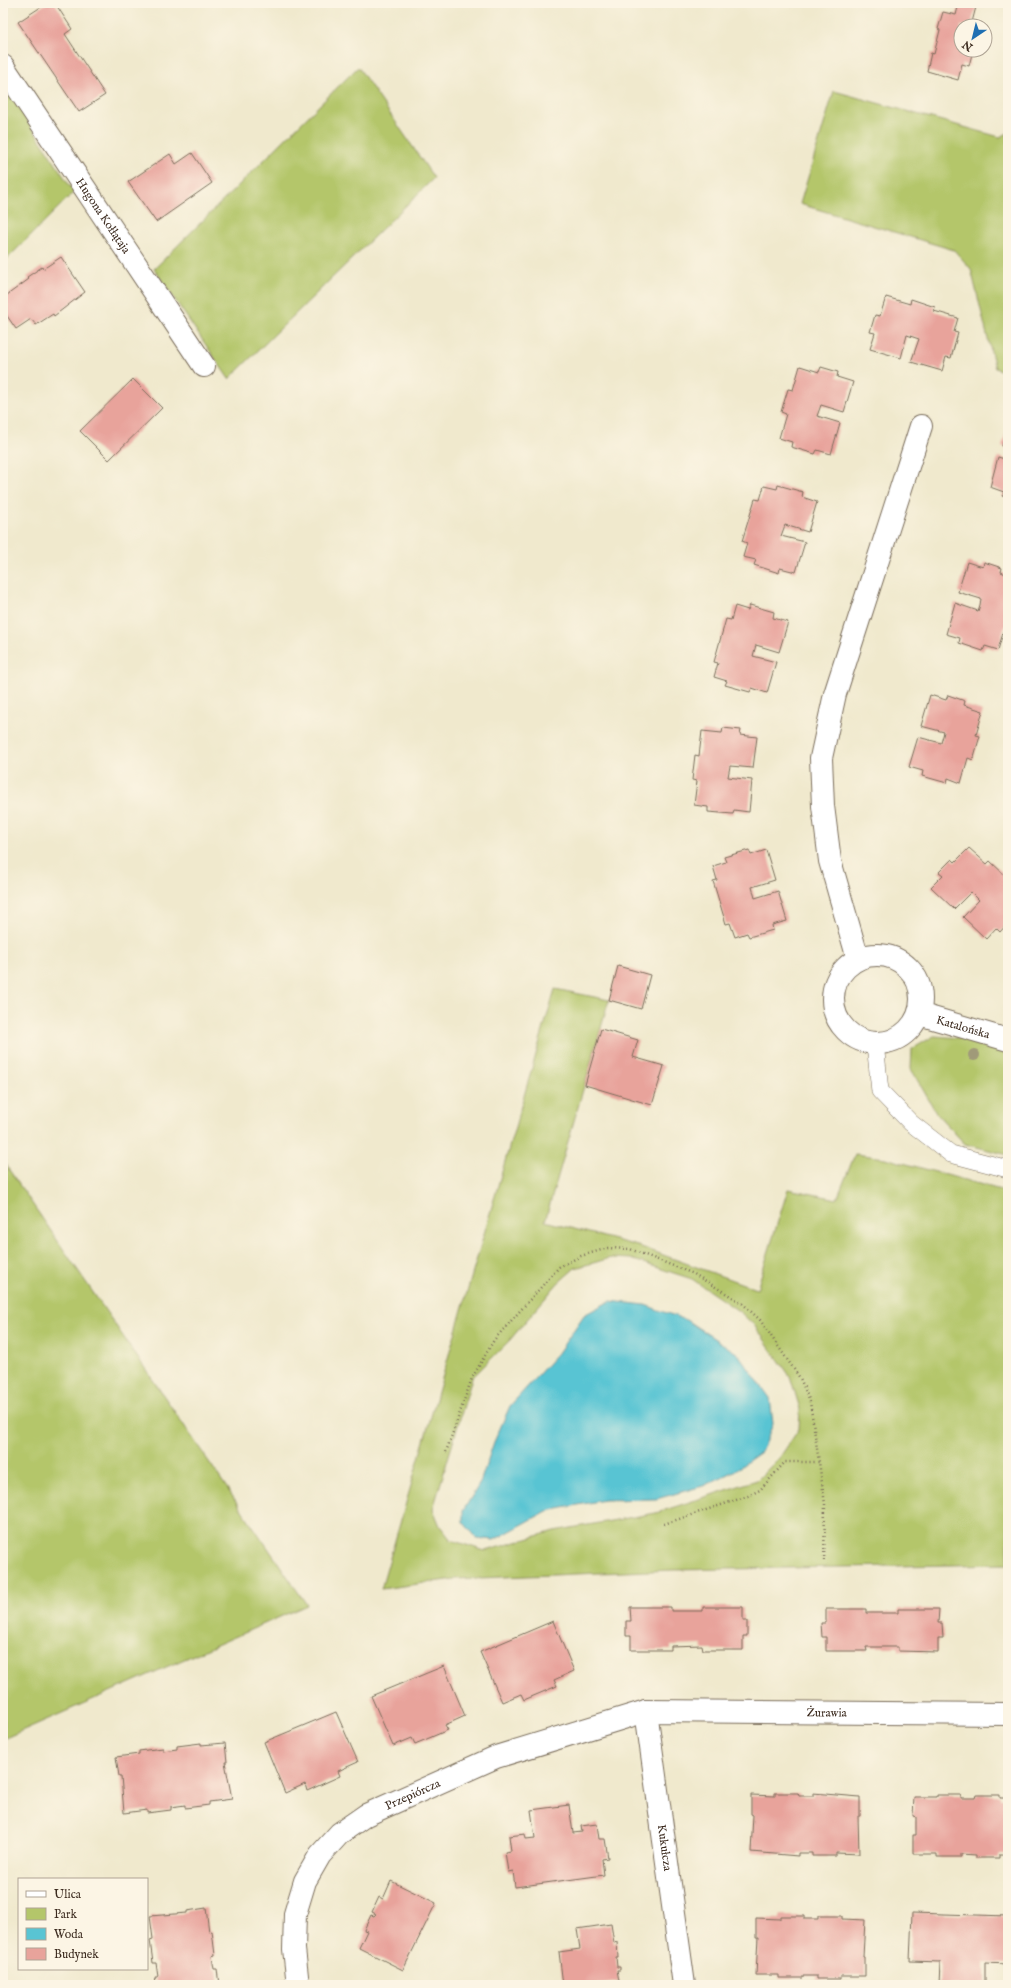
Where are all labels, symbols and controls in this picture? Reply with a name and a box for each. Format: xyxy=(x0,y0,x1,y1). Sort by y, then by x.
north arrow xyxy=(953,18,993,58)
text: N xyxy=(960,37,977,54)
street label: Hugona Kołłątaja xyxy=(73,175,134,257)
street label: Katalońska xyxy=(935,1012,992,1042)
street label: Żurawia xyxy=(806,1704,848,1720)
street label: Przepiórcza xyxy=(383,1775,443,1813)
street label: Kukułcza xyxy=(654,1824,676,1873)
legend xyxy=(18,1878,148,1970)
text: Ulica xyxy=(54,1887,82,1902)
text: Park xyxy=(54,1907,77,1922)
text: Woda xyxy=(54,1927,84,1942)
text: Budynek xyxy=(54,1947,99,1962)

